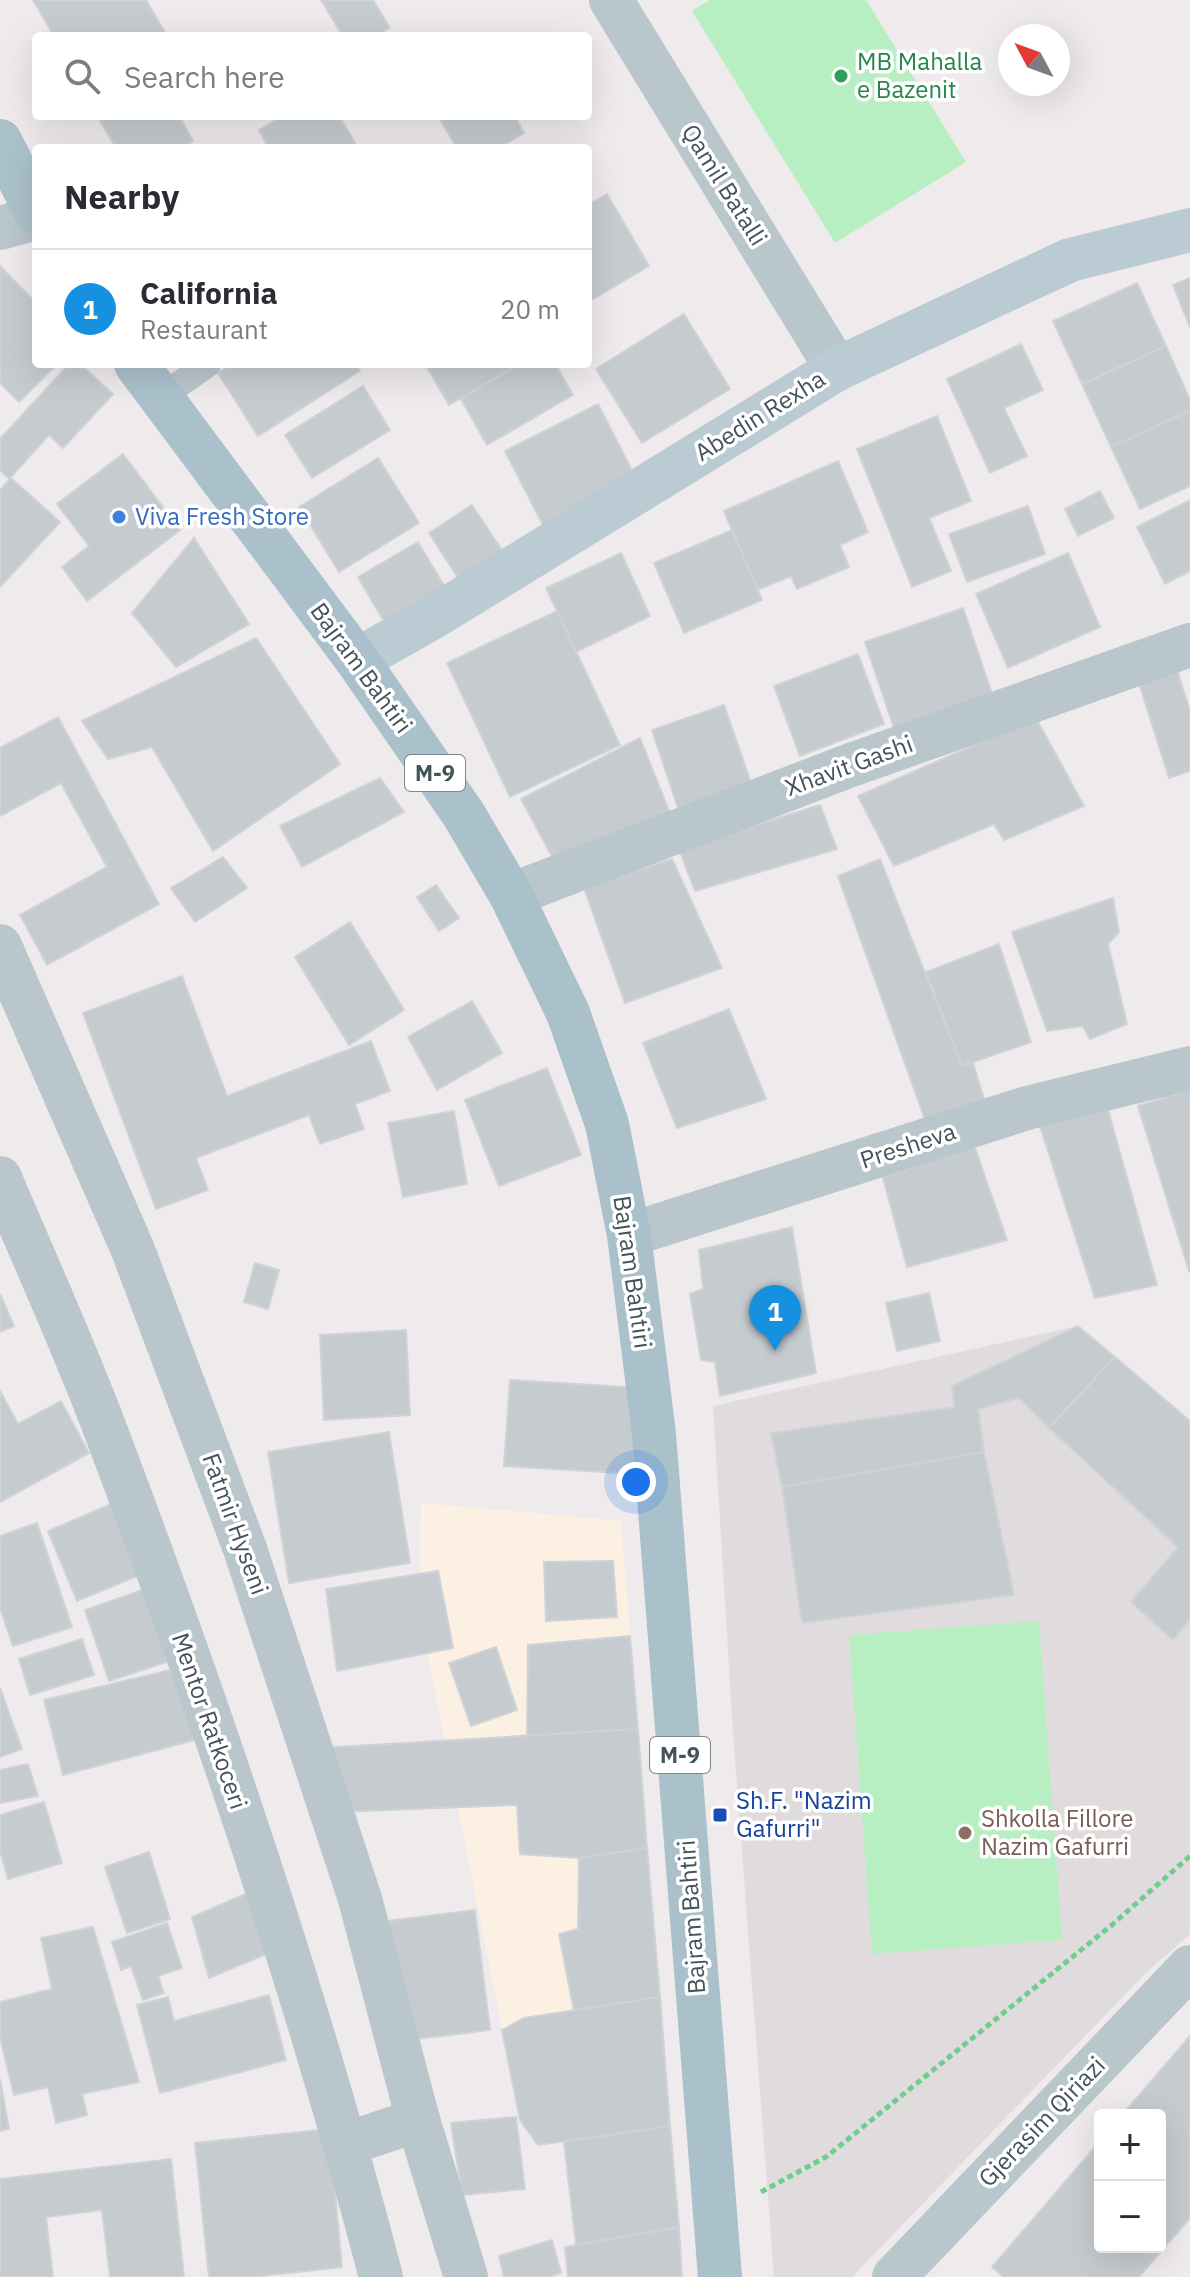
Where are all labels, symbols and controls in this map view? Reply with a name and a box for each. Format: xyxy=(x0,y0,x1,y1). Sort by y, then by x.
north arrow xyxy=(998,24,1070,96)
search box xyxy=(32,32,592,120)
place label: MB Mahalla e Bazenit xyxy=(857,45,983,105)
icon: search xyxy=(60,54,104,98)
text: Search here xyxy=(124,57,285,96)
marker: MB Mahalla e Bazenit xyxy=(832,67,850,85)
street label: Qamil Batalli xyxy=(675,118,775,251)
text: Nearby xyxy=(64,174,179,218)
text: California xyxy=(140,273,278,312)
text: 1 xyxy=(82,292,98,326)
text: 20 m xyxy=(500,292,560,326)
text: Restaurant xyxy=(140,312,268,346)
street label: Abedin Rexha xyxy=(688,362,831,468)
place label: Viva Fresh Store xyxy=(135,500,309,532)
marker: Viva Fresh Store xyxy=(110,508,128,526)
street label: Bajram Bahtiri xyxy=(304,596,420,739)
street label: Xhavit Gashi xyxy=(780,727,917,803)
road number: M-9 xyxy=(405,755,465,791)
street label: Presheva xyxy=(856,1114,960,1176)
street label: Bajram Bahtiri xyxy=(606,1193,660,1350)
pin: 1 xyxy=(749,1285,801,1351)
street label: Fatmir Hyseni xyxy=(196,1448,276,1599)
your location xyxy=(616,1462,656,1502)
street label: Mentor Ratkoceri xyxy=(165,1628,255,1813)
road number: M-9 xyxy=(650,1737,710,1773)
place label: Sh.F. "Nazim Gafurri" xyxy=(736,1784,872,1844)
place label: Shkolla Fillore Nazim Gafurri xyxy=(981,1802,1133,1862)
marker: Sh.F. "Nazim Gafurri" xyxy=(711,1806,729,1824)
marker: Shkolla Fillore Nazim Gafurri xyxy=(956,1824,974,1842)
street label: Bajram Bahtiri xyxy=(670,1839,712,1995)
street label: Gjerasim Qiriazi xyxy=(971,2049,1112,2193)
map controls xyxy=(1094,2109,1166,2253)
button: + xyxy=(1094,2109,1166,2181)
button: − xyxy=(1094,2181,1166,2253)

